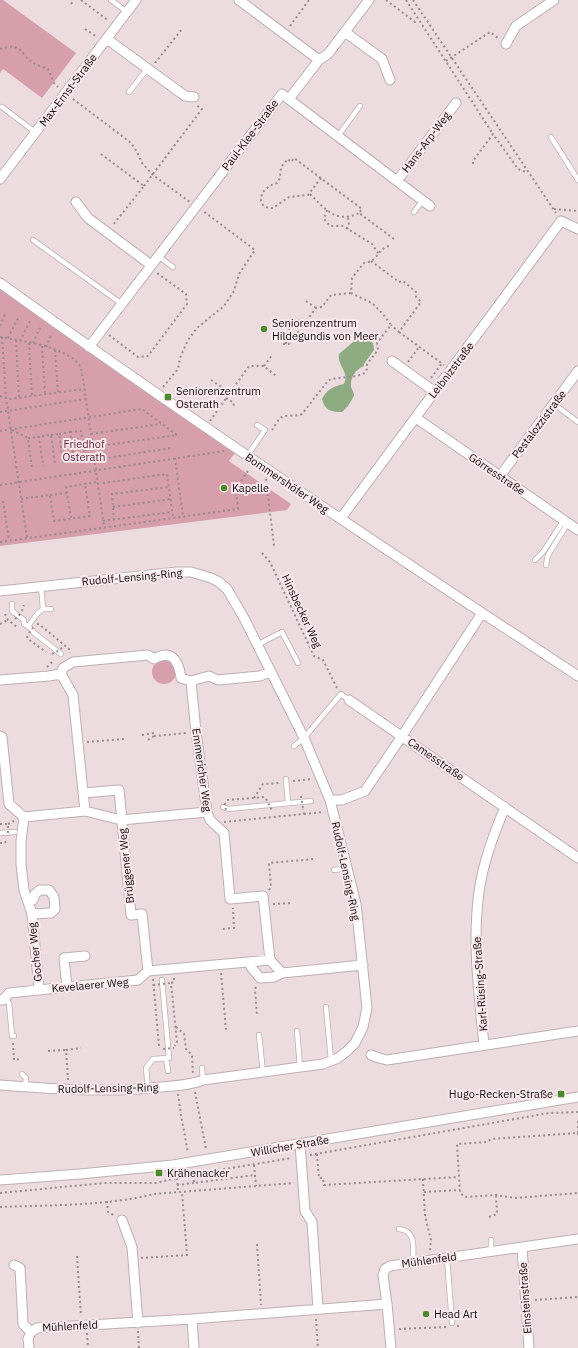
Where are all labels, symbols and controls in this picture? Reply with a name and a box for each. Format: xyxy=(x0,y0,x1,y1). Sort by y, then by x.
street label: Max-Ernst-Straße xyxy=(36,51,100,129)
street label: Paul-Klee-Straße xyxy=(219,97,281,173)
street label: Hans-Arp-Weg xyxy=(399,109,454,175)
place label: Seniorenzentrum Hildegundis von Meer xyxy=(272,316,379,343)
marker: Seniorenzentrum Hildegundis von Meer xyxy=(259,324,269,334)
street label: Leibnizstraße xyxy=(425,339,477,401)
place label: Seniorenzentrum Osterath xyxy=(176,384,261,411)
street label: Pestalozzistraße xyxy=(509,387,569,461)
marker: Seniorenzentrum Osterath xyxy=(163,392,173,402)
park label: Friedhof Osterath xyxy=(63,437,105,464)
street label: Bommershöfer Weg xyxy=(242,450,332,516)
street label: Görresstraße xyxy=(466,450,528,498)
place label: Kapelle xyxy=(232,481,269,495)
marker: Kapelle xyxy=(219,483,229,493)
street label: Rudolf-Lensing-Ring xyxy=(81,566,183,588)
street label: Hinsbecker Weg xyxy=(279,572,325,650)
street label: Emmericher Weg xyxy=(189,727,215,813)
street label: Camesstraße xyxy=(405,734,467,784)
street label: Rudolf-Lensing-Ring xyxy=(329,820,363,922)
street label: Brüggener Weg xyxy=(115,828,137,904)
street label: Gocher Weg xyxy=(25,921,45,982)
street label: Karl-Rüsing-Straße xyxy=(470,936,490,1032)
street label: Kevelaerer Weg xyxy=(51,975,129,995)
street label: Rudolf-Lensing-Ring xyxy=(57,1080,159,1096)
place label: Hugo-Recken-Straße xyxy=(449,1087,553,1101)
marker: Hugo-Recken-Straße xyxy=(556,1089,566,1099)
street label: Willicher Straße xyxy=(250,1132,330,1160)
place label: Krähenacker xyxy=(167,1166,229,1180)
marker: Krähenacker xyxy=(154,1168,164,1178)
street label: Mühlenfeld xyxy=(400,1249,458,1271)
street label: Einsteinstraße xyxy=(516,1262,534,1334)
place label: Head Art xyxy=(434,1307,478,1321)
marker: Head Art xyxy=(421,1309,431,1319)
street label: Mühlenfeld xyxy=(42,1318,98,1334)

